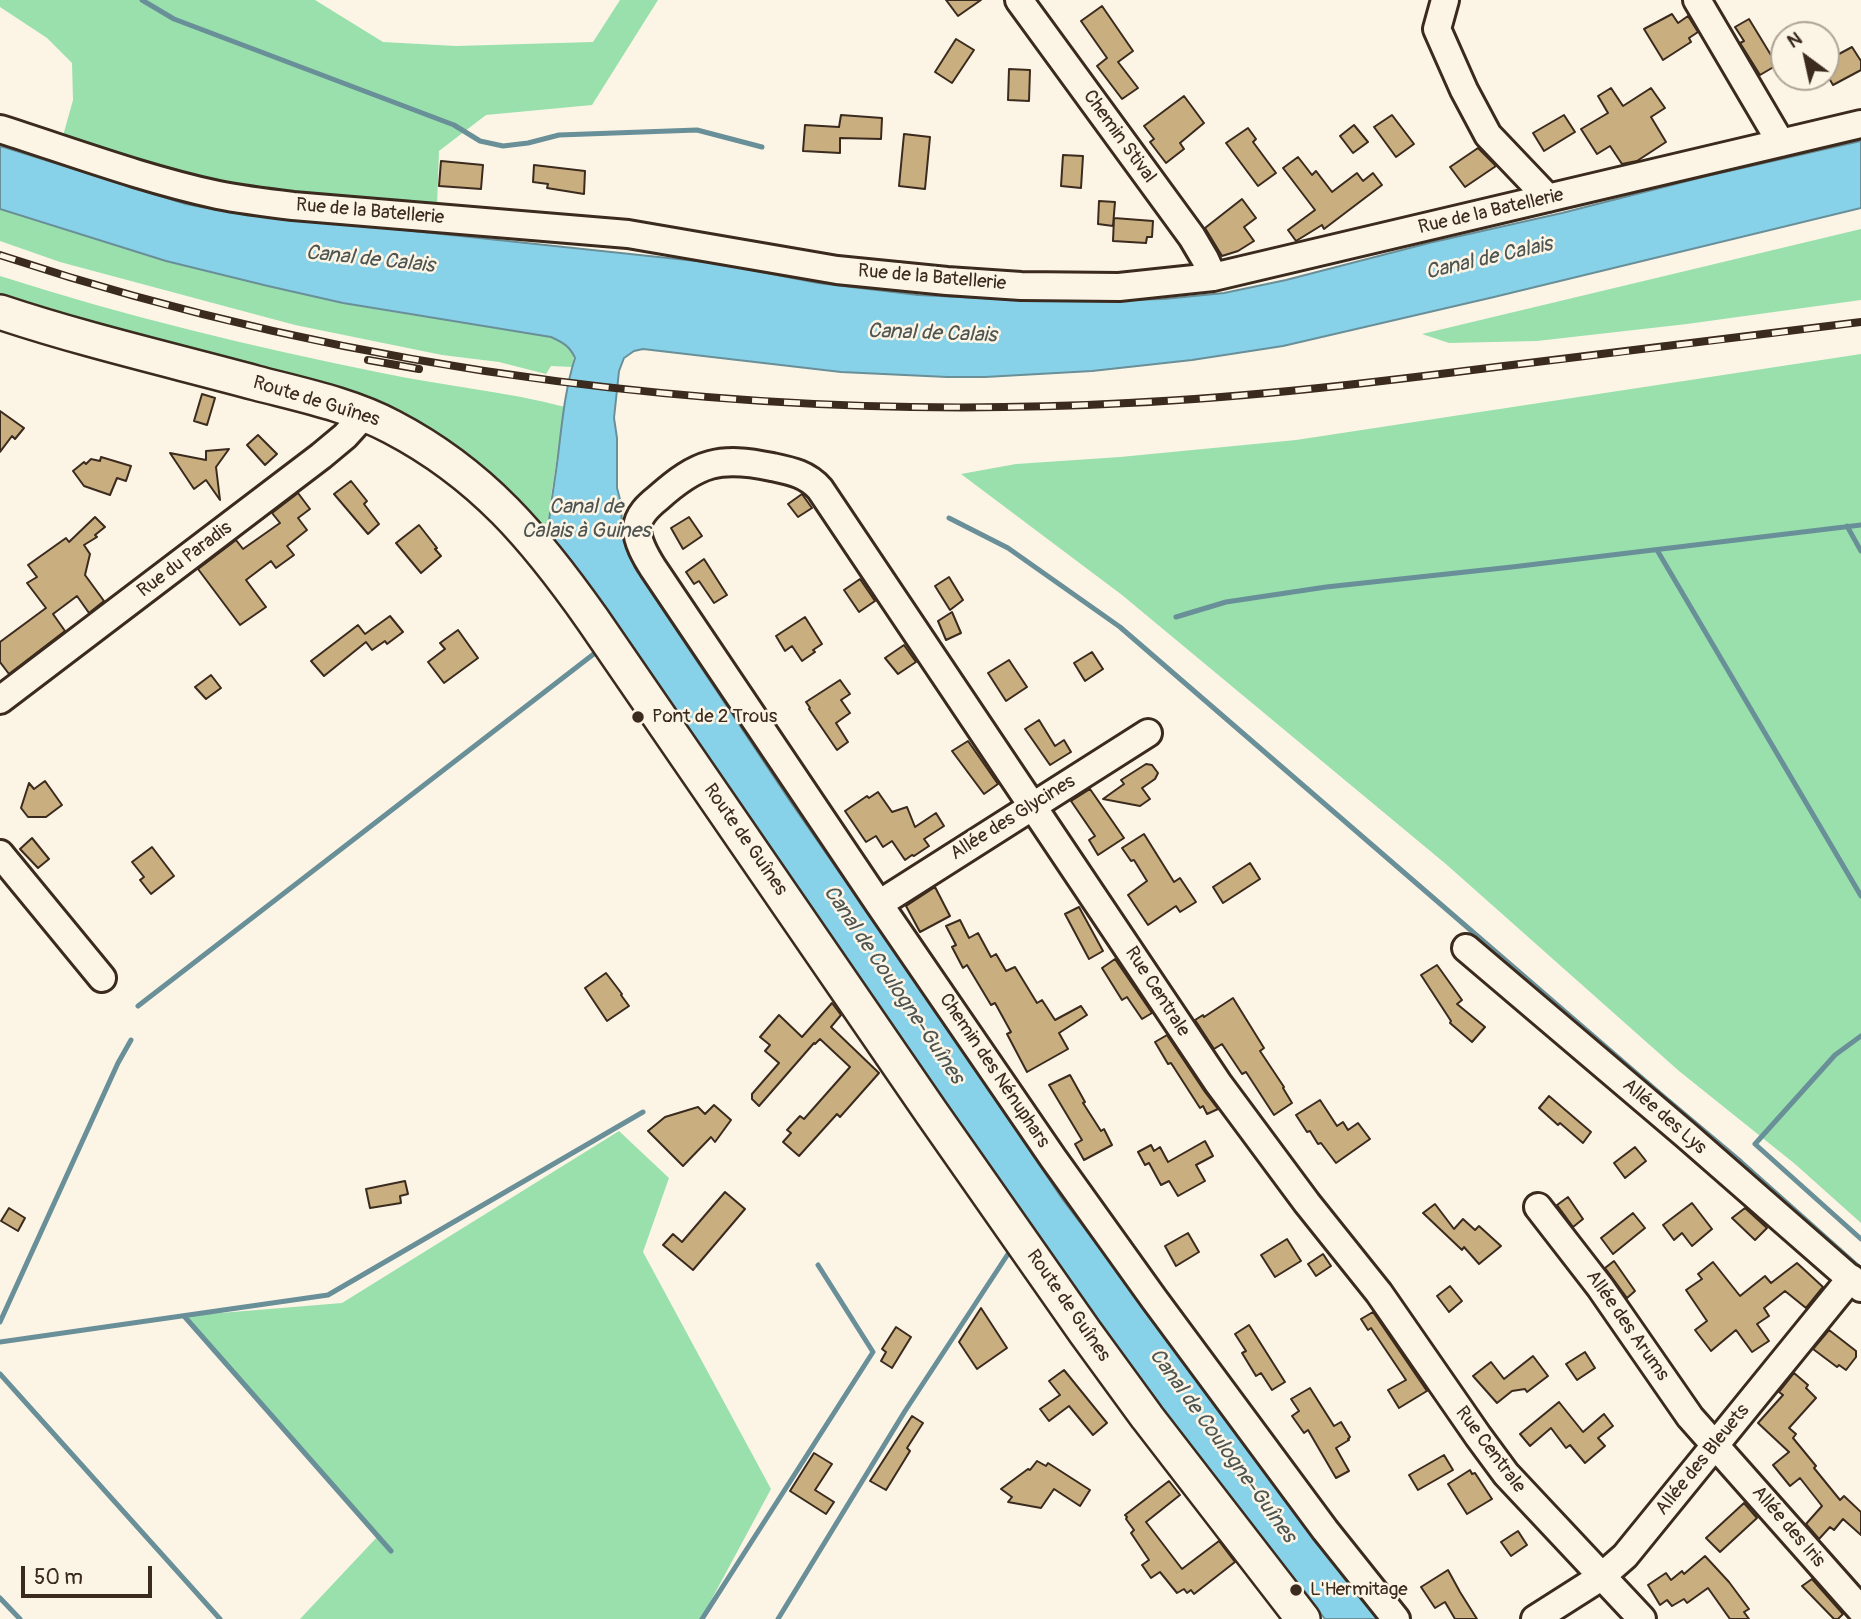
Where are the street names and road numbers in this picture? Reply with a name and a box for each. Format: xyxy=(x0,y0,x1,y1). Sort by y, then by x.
street label: Chemin Stival xyxy=(1078,86,1160,188)
street label: Rue de la Batellerie xyxy=(1416,184,1566,240)
street label: Rue de la Batellerie xyxy=(295,194,445,230)
street label: Rue de la Batellerie xyxy=(857,260,1007,296)
street label: Route de Guînes xyxy=(250,372,382,432)
street label: Rue du Paradis xyxy=(133,517,237,603)
street label: Allée des Glycines xyxy=(946,770,1080,866)
street label: Route de Guînes xyxy=(698,780,792,900)
street label: Rue Centrale xyxy=(1120,943,1194,1041)
street label: Chemin des Nénuphars xyxy=(934,989,1054,1153)
street label: Allée des Lys xyxy=(1617,1074,1711,1160)
street label: Route de Guînes xyxy=(1021,1246,1115,1366)
street label: Allée des Arums xyxy=(1580,1266,1674,1386)
street label: Allée des Bleuets xyxy=(1651,1400,1755,1520)
street label: Rue Centrale xyxy=(1450,1402,1530,1498)
street label: Allée des Iris xyxy=(1746,1482,1830,1572)

